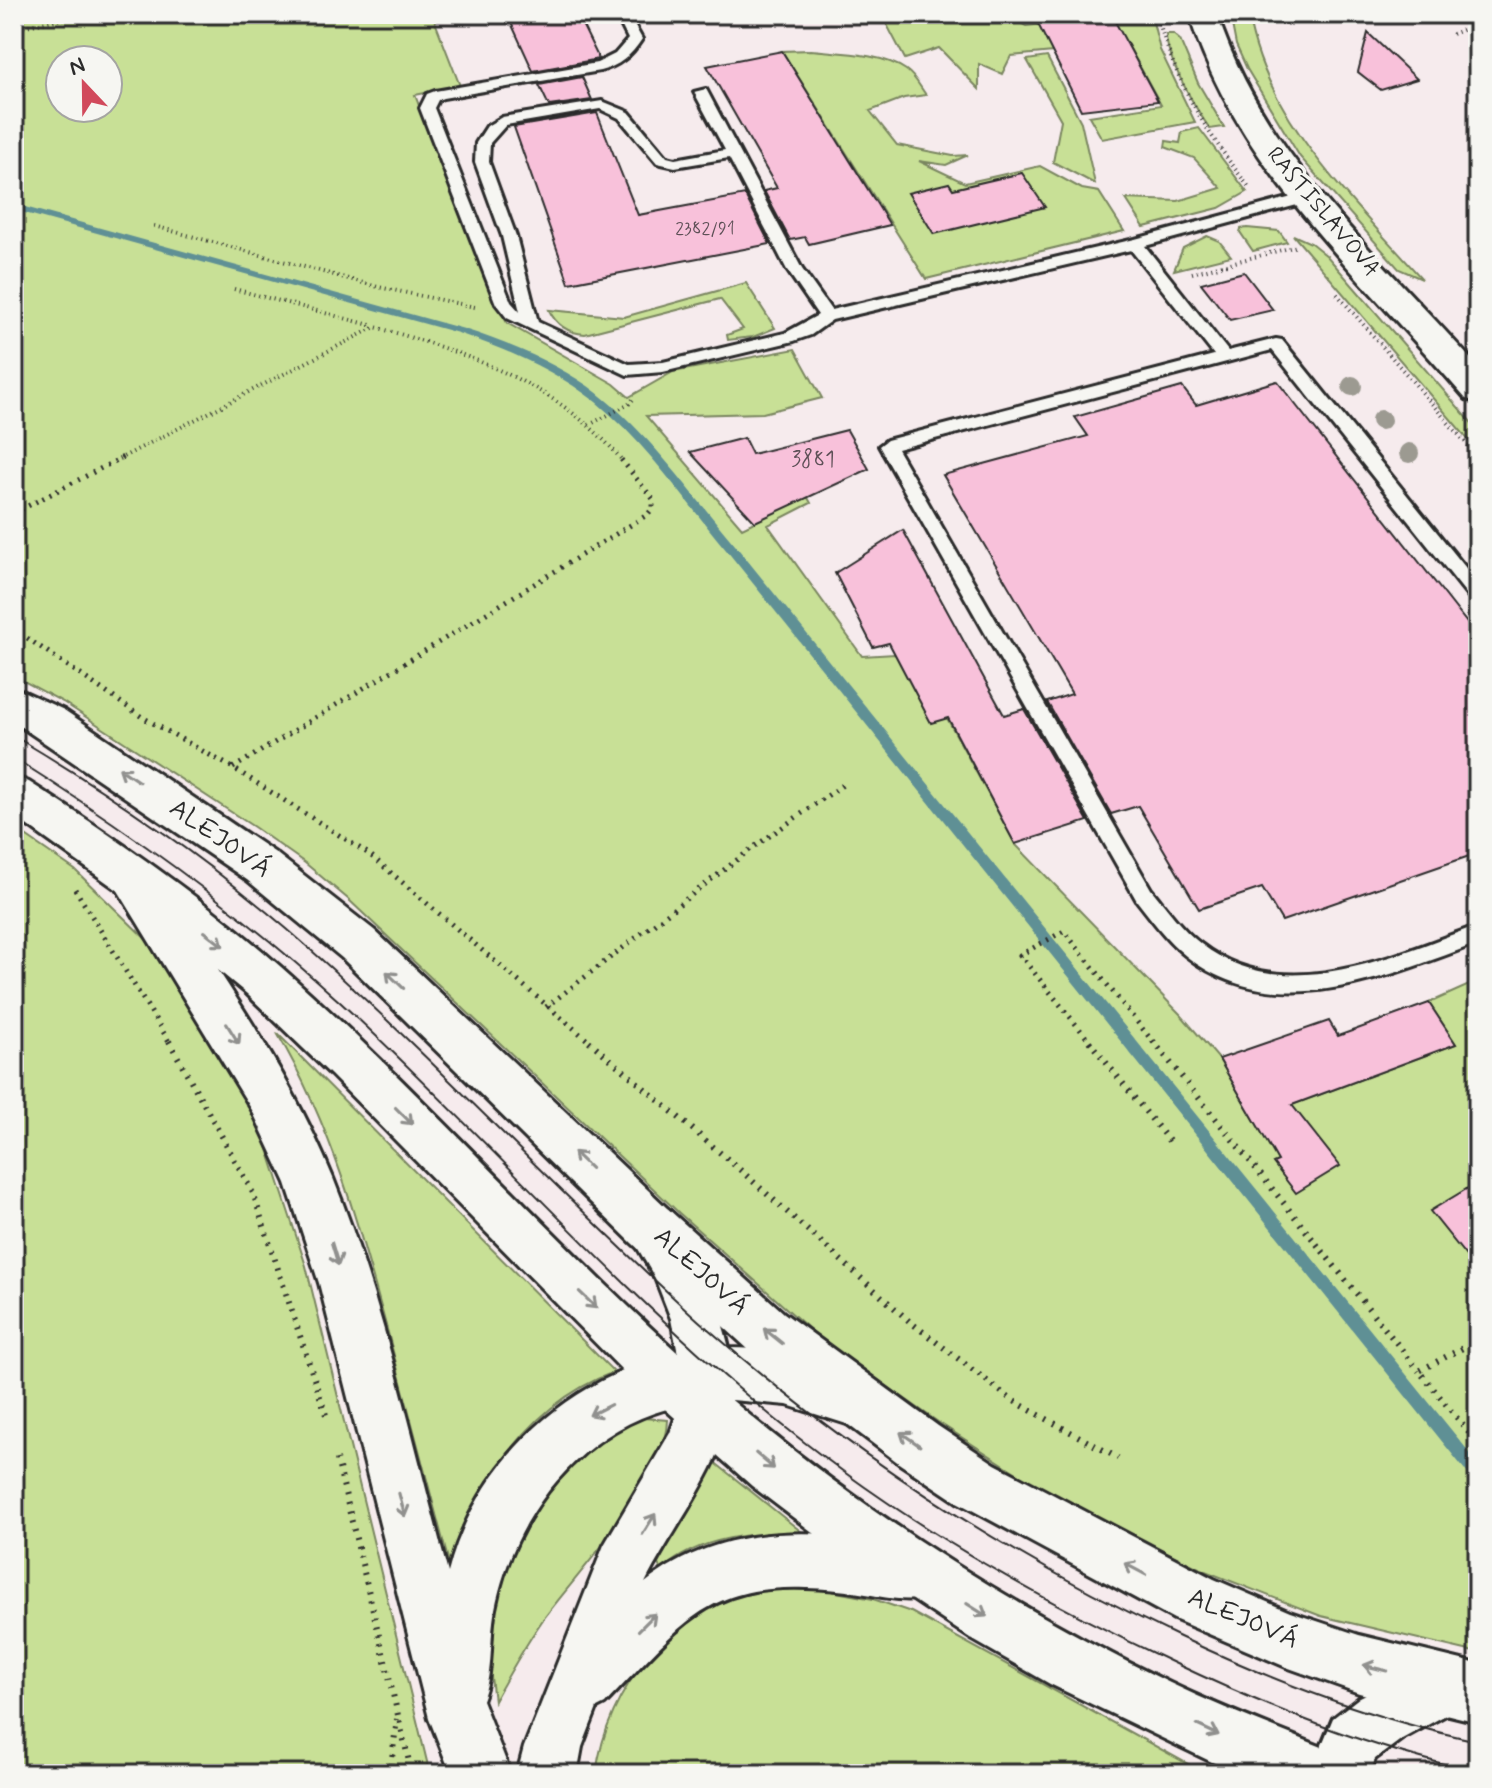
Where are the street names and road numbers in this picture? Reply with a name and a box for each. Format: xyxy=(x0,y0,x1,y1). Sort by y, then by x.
street label: RASTISLAVOVA xyxy=(1260,141,1386,283)
street label: ALEJOVÁ xyxy=(162,791,278,887)
street label: ALEJOVÁ xyxy=(646,1219,757,1324)
street label: ALEJOVÁ xyxy=(1182,1580,1304,1658)

